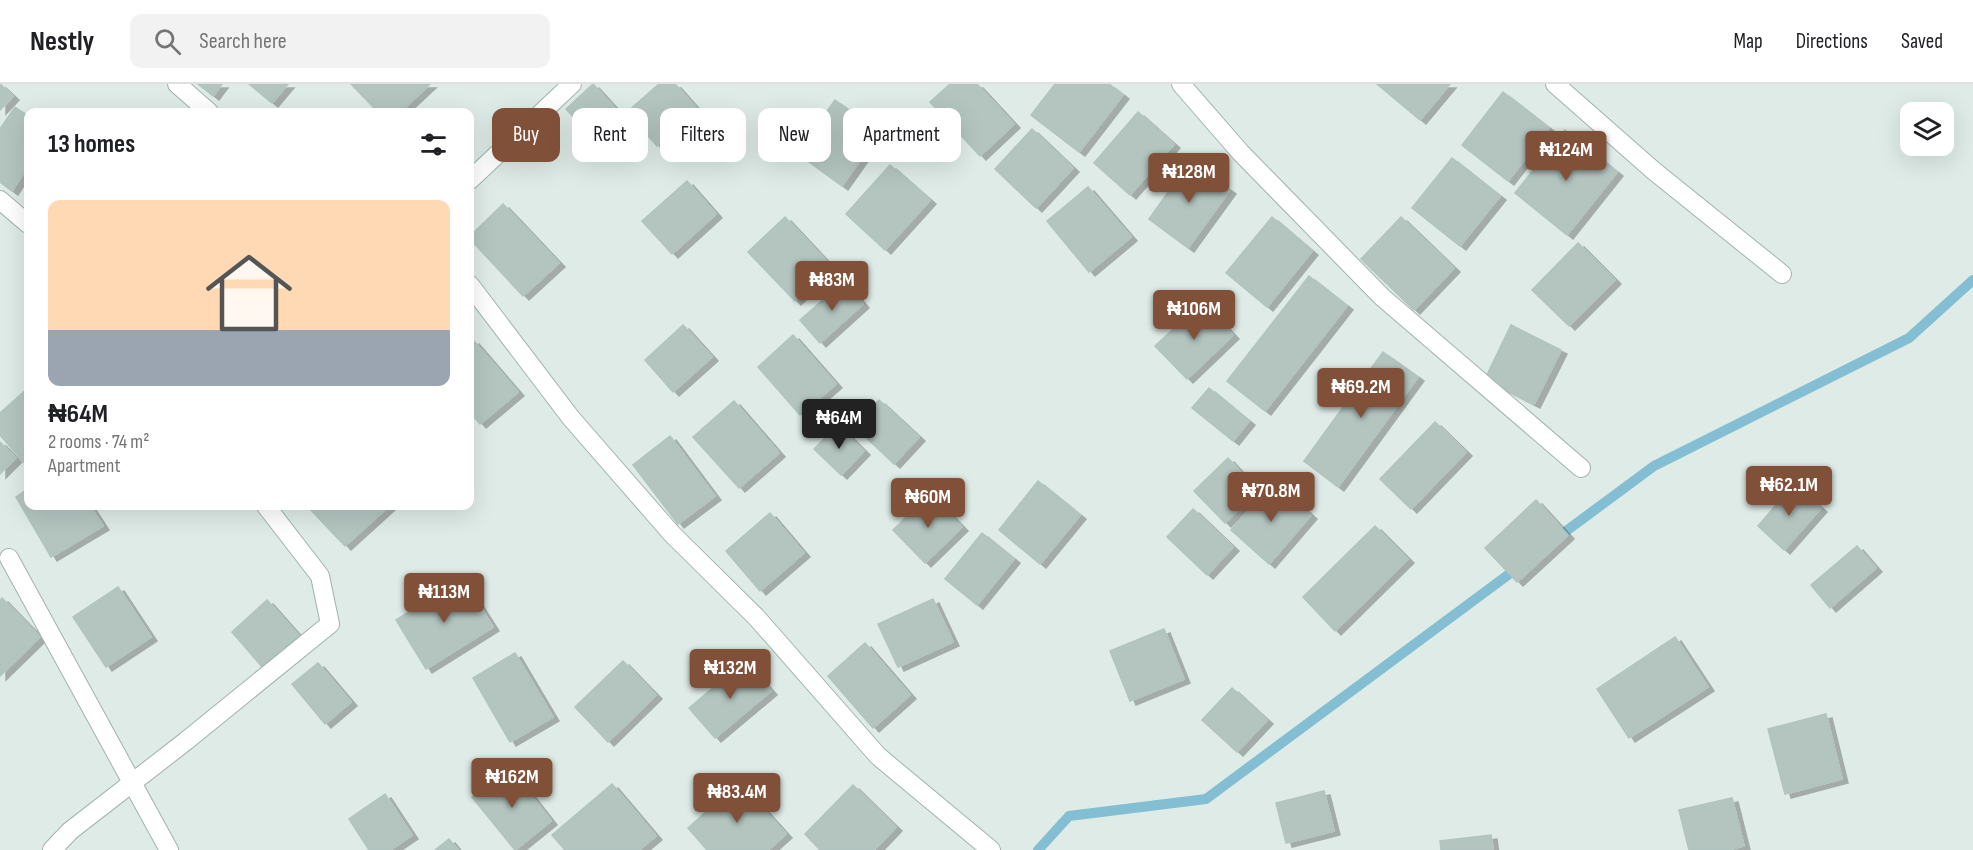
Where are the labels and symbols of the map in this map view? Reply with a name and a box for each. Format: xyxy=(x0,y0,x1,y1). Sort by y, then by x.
pin: ₦124M xyxy=(1524,131,1608,182)
pin: ₦128M xyxy=(1147,153,1231,204)
pin: ₦83M xyxy=(796,261,868,312)
pin: ₦106M xyxy=(1152,290,1236,341)
pin: ₦69.2M xyxy=(1312,368,1410,419)
pin: ₦64M xyxy=(803,399,875,450)
pin: ₦62.1M xyxy=(1740,466,1838,517)
pin: ₦70.8M xyxy=(1222,472,1320,523)
pin: ₦60M xyxy=(892,478,964,529)
pin: ₦113M xyxy=(402,573,486,624)
pin: ₦132M xyxy=(688,649,772,700)
pin: ₦162M xyxy=(470,758,554,809)
pin: ₦83.4M xyxy=(688,773,786,824)

